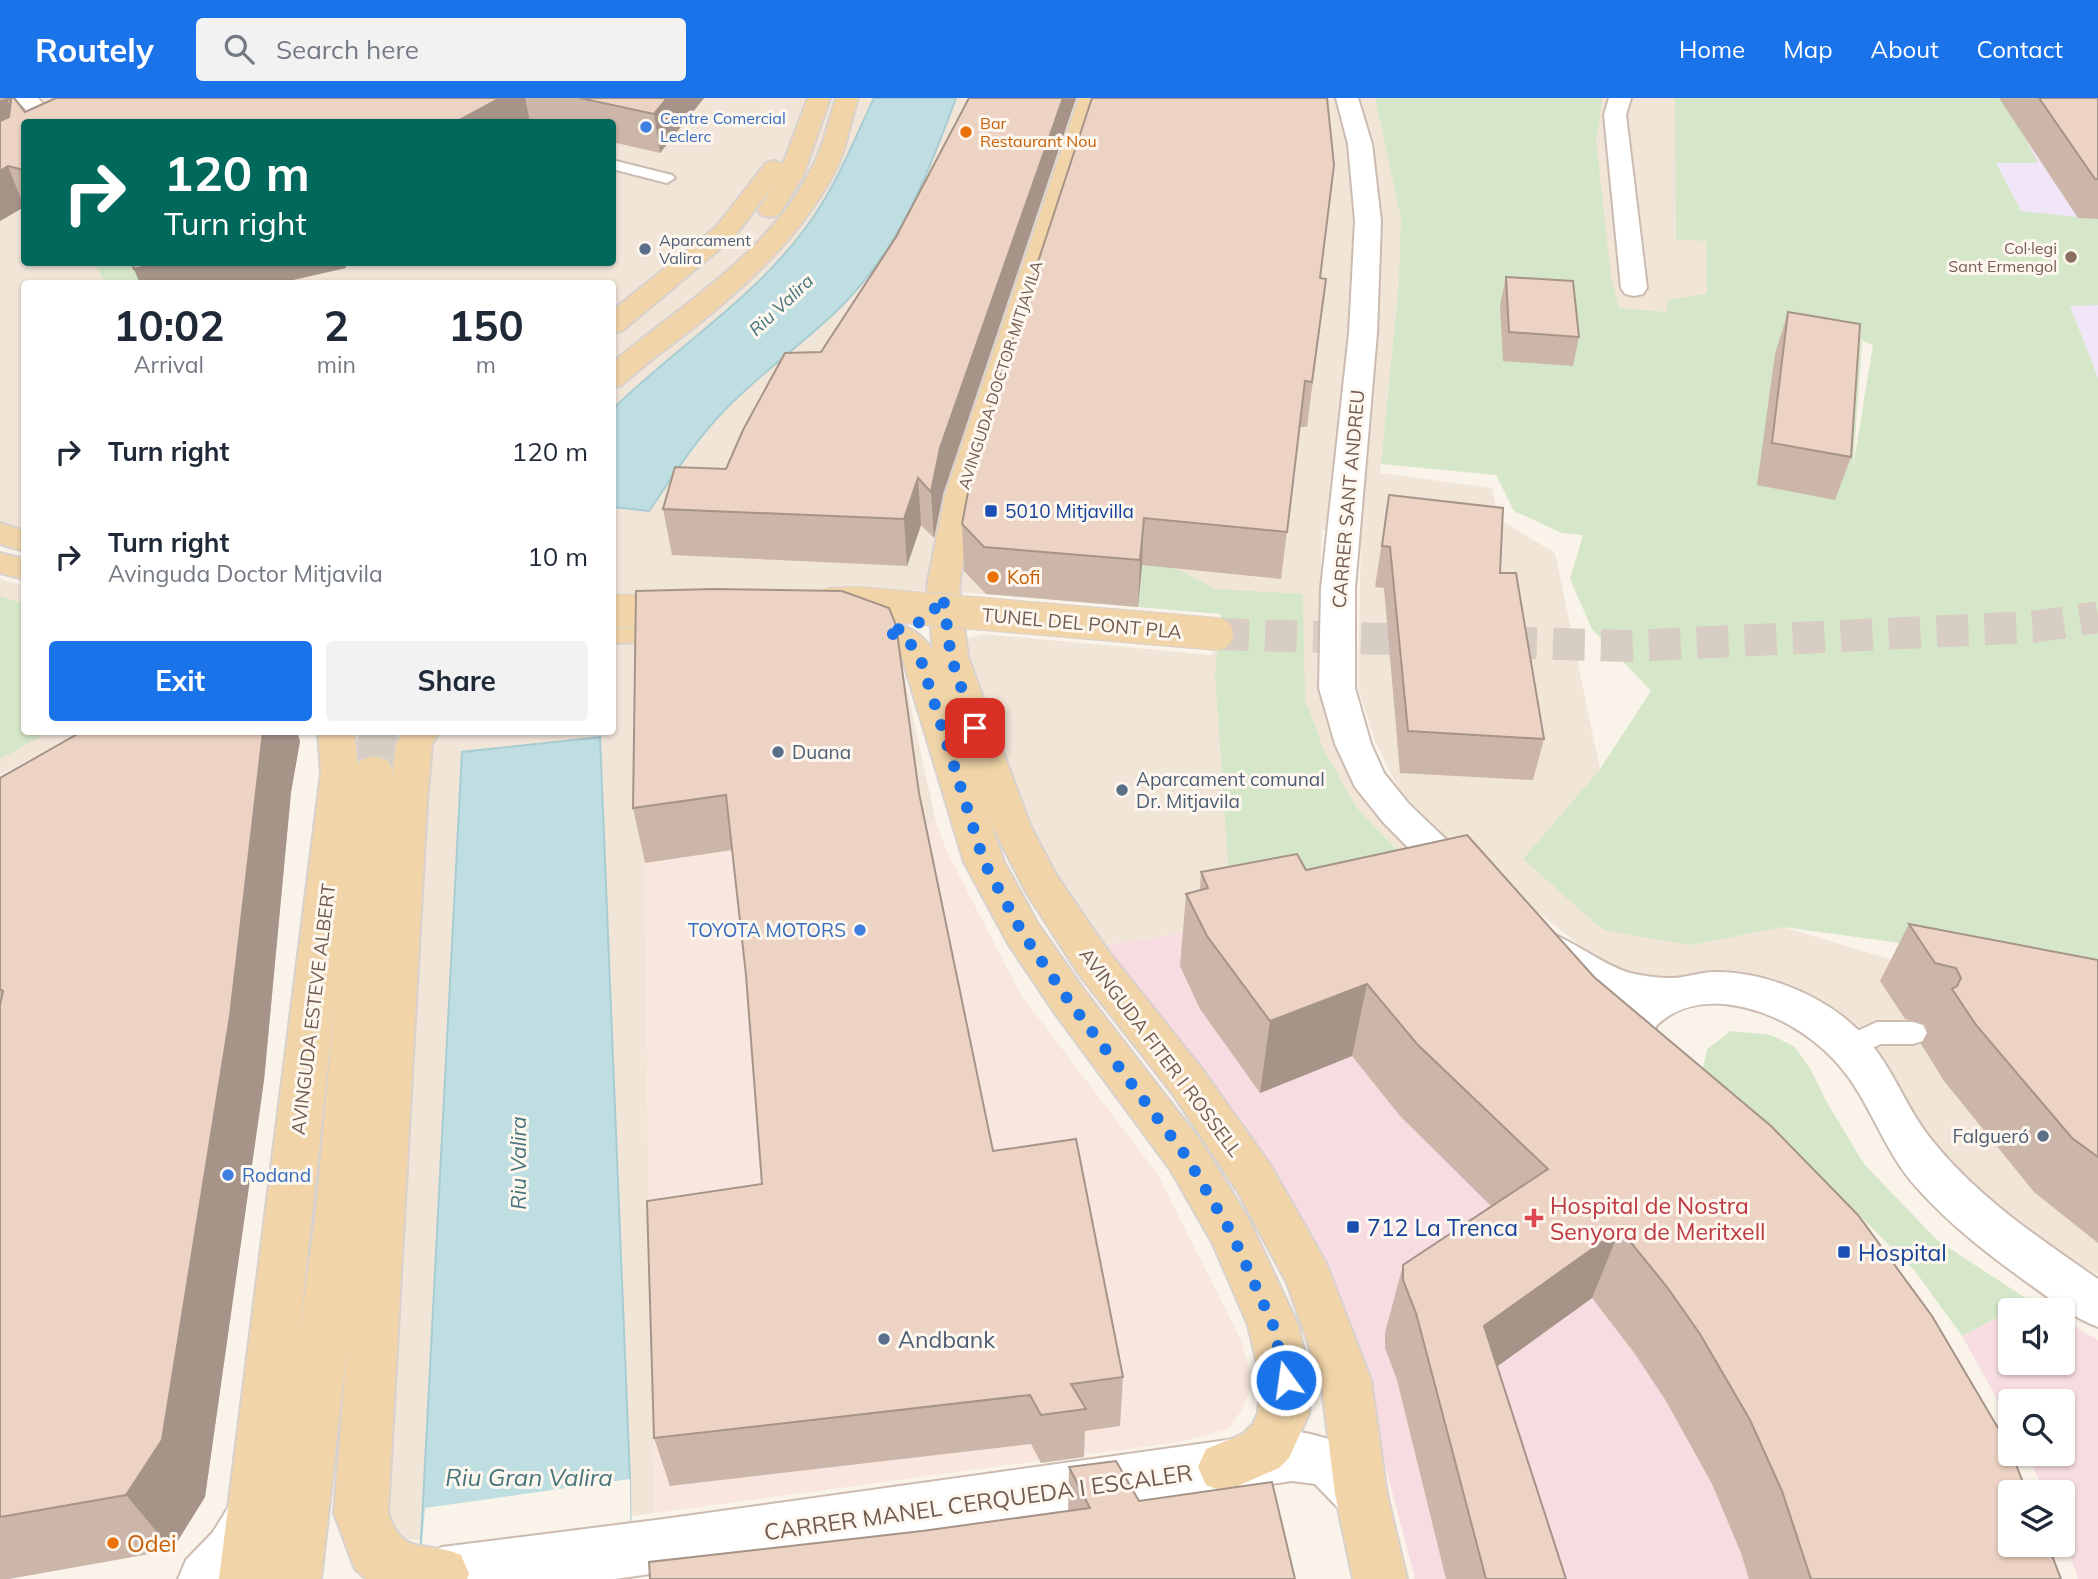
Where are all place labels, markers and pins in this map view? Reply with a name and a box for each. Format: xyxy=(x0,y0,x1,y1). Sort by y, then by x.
place label: Centre Comercial Leclerc xyxy=(660,108,786,146)
place label: Bar Restaurant Nou xyxy=(980,113,1097,151)
marker: Centre Comercial Leclerc xyxy=(638,119,654,135)
marker: Bar Restaurant Nou xyxy=(958,124,974,140)
place label: Aparcament Valira xyxy=(659,230,751,268)
place label: Col·legi Sant Ermengol xyxy=(1948,238,2057,276)
marker: Aparcament Valira xyxy=(637,241,653,257)
marker: Col·legi Sant Ermengol xyxy=(2063,249,2079,265)
place label: 5010 Mitjavilla xyxy=(1005,499,1134,523)
marker: 5010 Mitjavilla xyxy=(983,503,999,519)
place label: Kofi xyxy=(1007,565,1041,589)
marker: Kofi xyxy=(985,569,1001,585)
pin xyxy=(945,698,1005,758)
place label: Duana xyxy=(792,740,851,764)
marker: Duana xyxy=(770,744,786,760)
place label: Aparcament comunal Dr. Mitjavila xyxy=(1136,767,1325,813)
marker: Aparcament comunal Dr. Mitjavila xyxy=(1114,782,1130,798)
place label: TOYOTA MOTORS xyxy=(688,918,846,942)
marker: TOYOTA MOTORS xyxy=(852,922,868,938)
place label: Falgueró xyxy=(1952,1124,2029,1148)
marker: Falgueró xyxy=(2035,1128,2051,1144)
place label: Rodand xyxy=(242,1163,311,1187)
marker: Rodand xyxy=(220,1167,236,1183)
place label: Hospital de Nostra Senyora de Meritxell xyxy=(1550,1191,1766,1246)
marker: Hospital de Nostra Senyora de Meritxell xyxy=(1524,1208,1544,1228)
place label: 712 La Trenca xyxy=(1367,1213,1518,1242)
marker: 712 La Trenca xyxy=(1345,1219,1361,1235)
place label: Hospital xyxy=(1858,1238,1947,1267)
marker: Hospital xyxy=(1836,1244,1852,1260)
place label: Andbank xyxy=(898,1325,996,1354)
marker: Andbank xyxy=(876,1331,892,1347)
place label: Odei xyxy=(127,1529,177,1558)
marker: Odei xyxy=(105,1535,121,1551)

